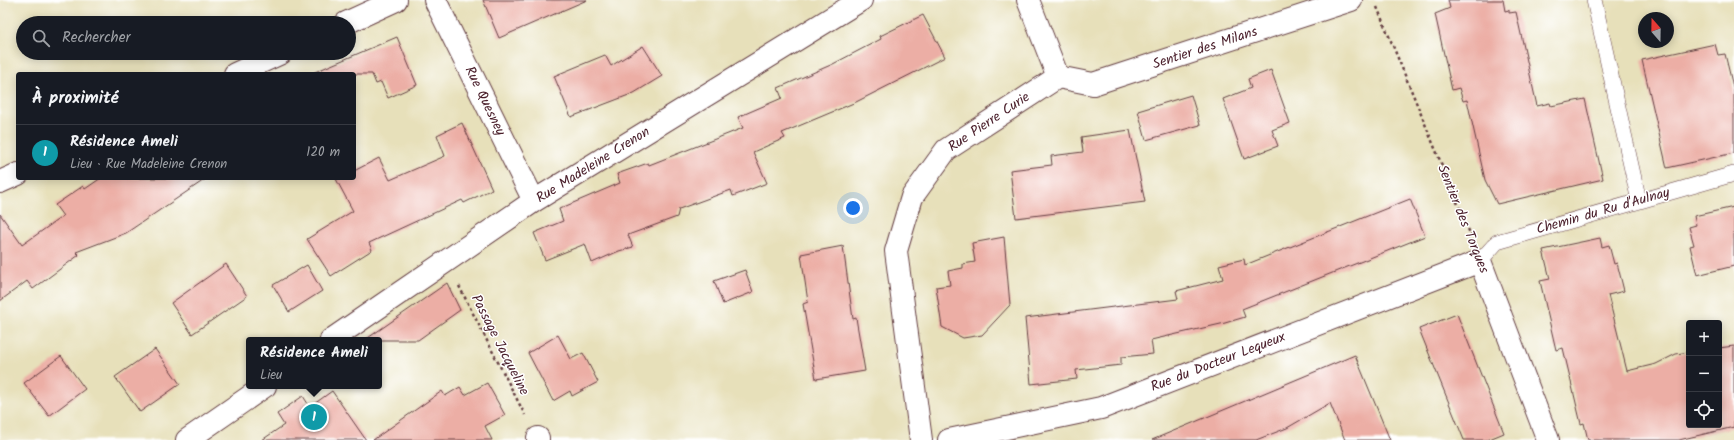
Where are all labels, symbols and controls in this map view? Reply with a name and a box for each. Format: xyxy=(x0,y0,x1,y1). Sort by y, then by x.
north arrow xyxy=(1638,12,1674,48)
search box xyxy=(16,16,356,60)
street label: Sentier des Milans xyxy=(1150,21,1260,75)
text: Rechercher xyxy=(62,26,130,50)
icon: search xyxy=(30,27,52,49)
street label: Rue Quesney xyxy=(459,62,512,140)
text: À proximité xyxy=(32,85,119,112)
street label: Rue Pierre Curie xyxy=(944,86,1035,158)
street label: Rue Madeleine Crenon xyxy=(532,121,654,209)
text: Résidence Ameli xyxy=(70,130,178,154)
text: 1 xyxy=(43,142,47,163)
text: 120 m xyxy=(306,142,340,163)
text: Lieu · Rue Madeleine Crenon xyxy=(70,154,227,175)
street label: Sentier des Torques xyxy=(1431,161,1495,277)
street label: Chemin du Ru d'Aulnay xyxy=(1534,181,1673,241)
your location xyxy=(843,198,863,218)
street label: Passage Jacqueline xyxy=(465,291,535,400)
map controls xyxy=(1686,320,1722,428)
button: + xyxy=(1686,320,1722,356)
street label: Rue du Docteur Lequeux xyxy=(1147,326,1290,398)
popup xyxy=(246,337,382,389)
text: Résidence Ameli xyxy=(260,341,368,365)
button: − xyxy=(1686,356,1722,392)
text: Lieu xyxy=(260,365,282,386)
button: locate xyxy=(1686,392,1722,428)
pin: 1 xyxy=(301,402,327,432)

